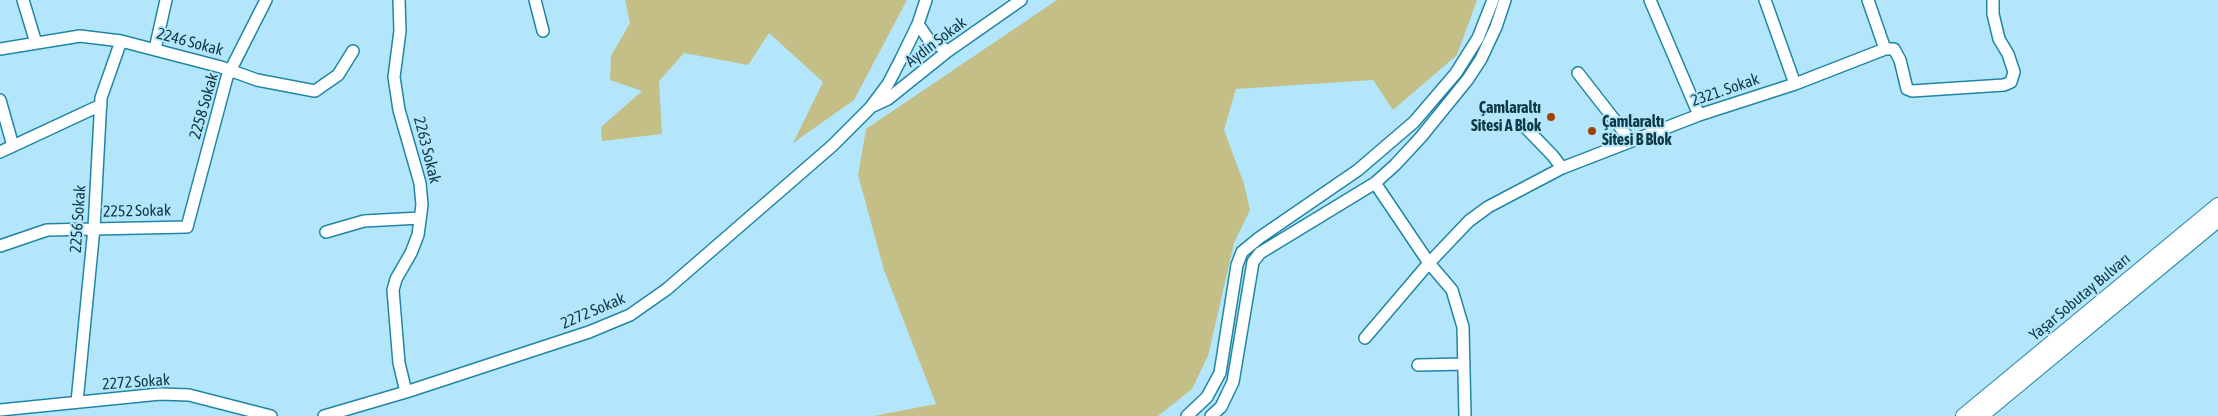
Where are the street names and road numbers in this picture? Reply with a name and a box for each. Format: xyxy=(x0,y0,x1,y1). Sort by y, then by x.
street label: Aydin Sokak xyxy=(902,13,970,71)
street label: 2246 Sokak xyxy=(155,24,225,60)
street label: 2321. Sokak xyxy=(1688,69,1762,111)
street label: 2258 Sokak xyxy=(185,71,223,141)
street label: 2263 Sokak xyxy=(409,115,445,185)
street label: 2256 Sokak xyxy=(66,184,90,254)
street label: 2252 Sokak xyxy=(103,201,171,221)
street label: Yaşar Sobutay Bulvarı xyxy=(2026,249,2134,345)
street label: 2272 Sokak xyxy=(558,289,628,333)
street label: 2272 Sokak xyxy=(101,370,171,394)

